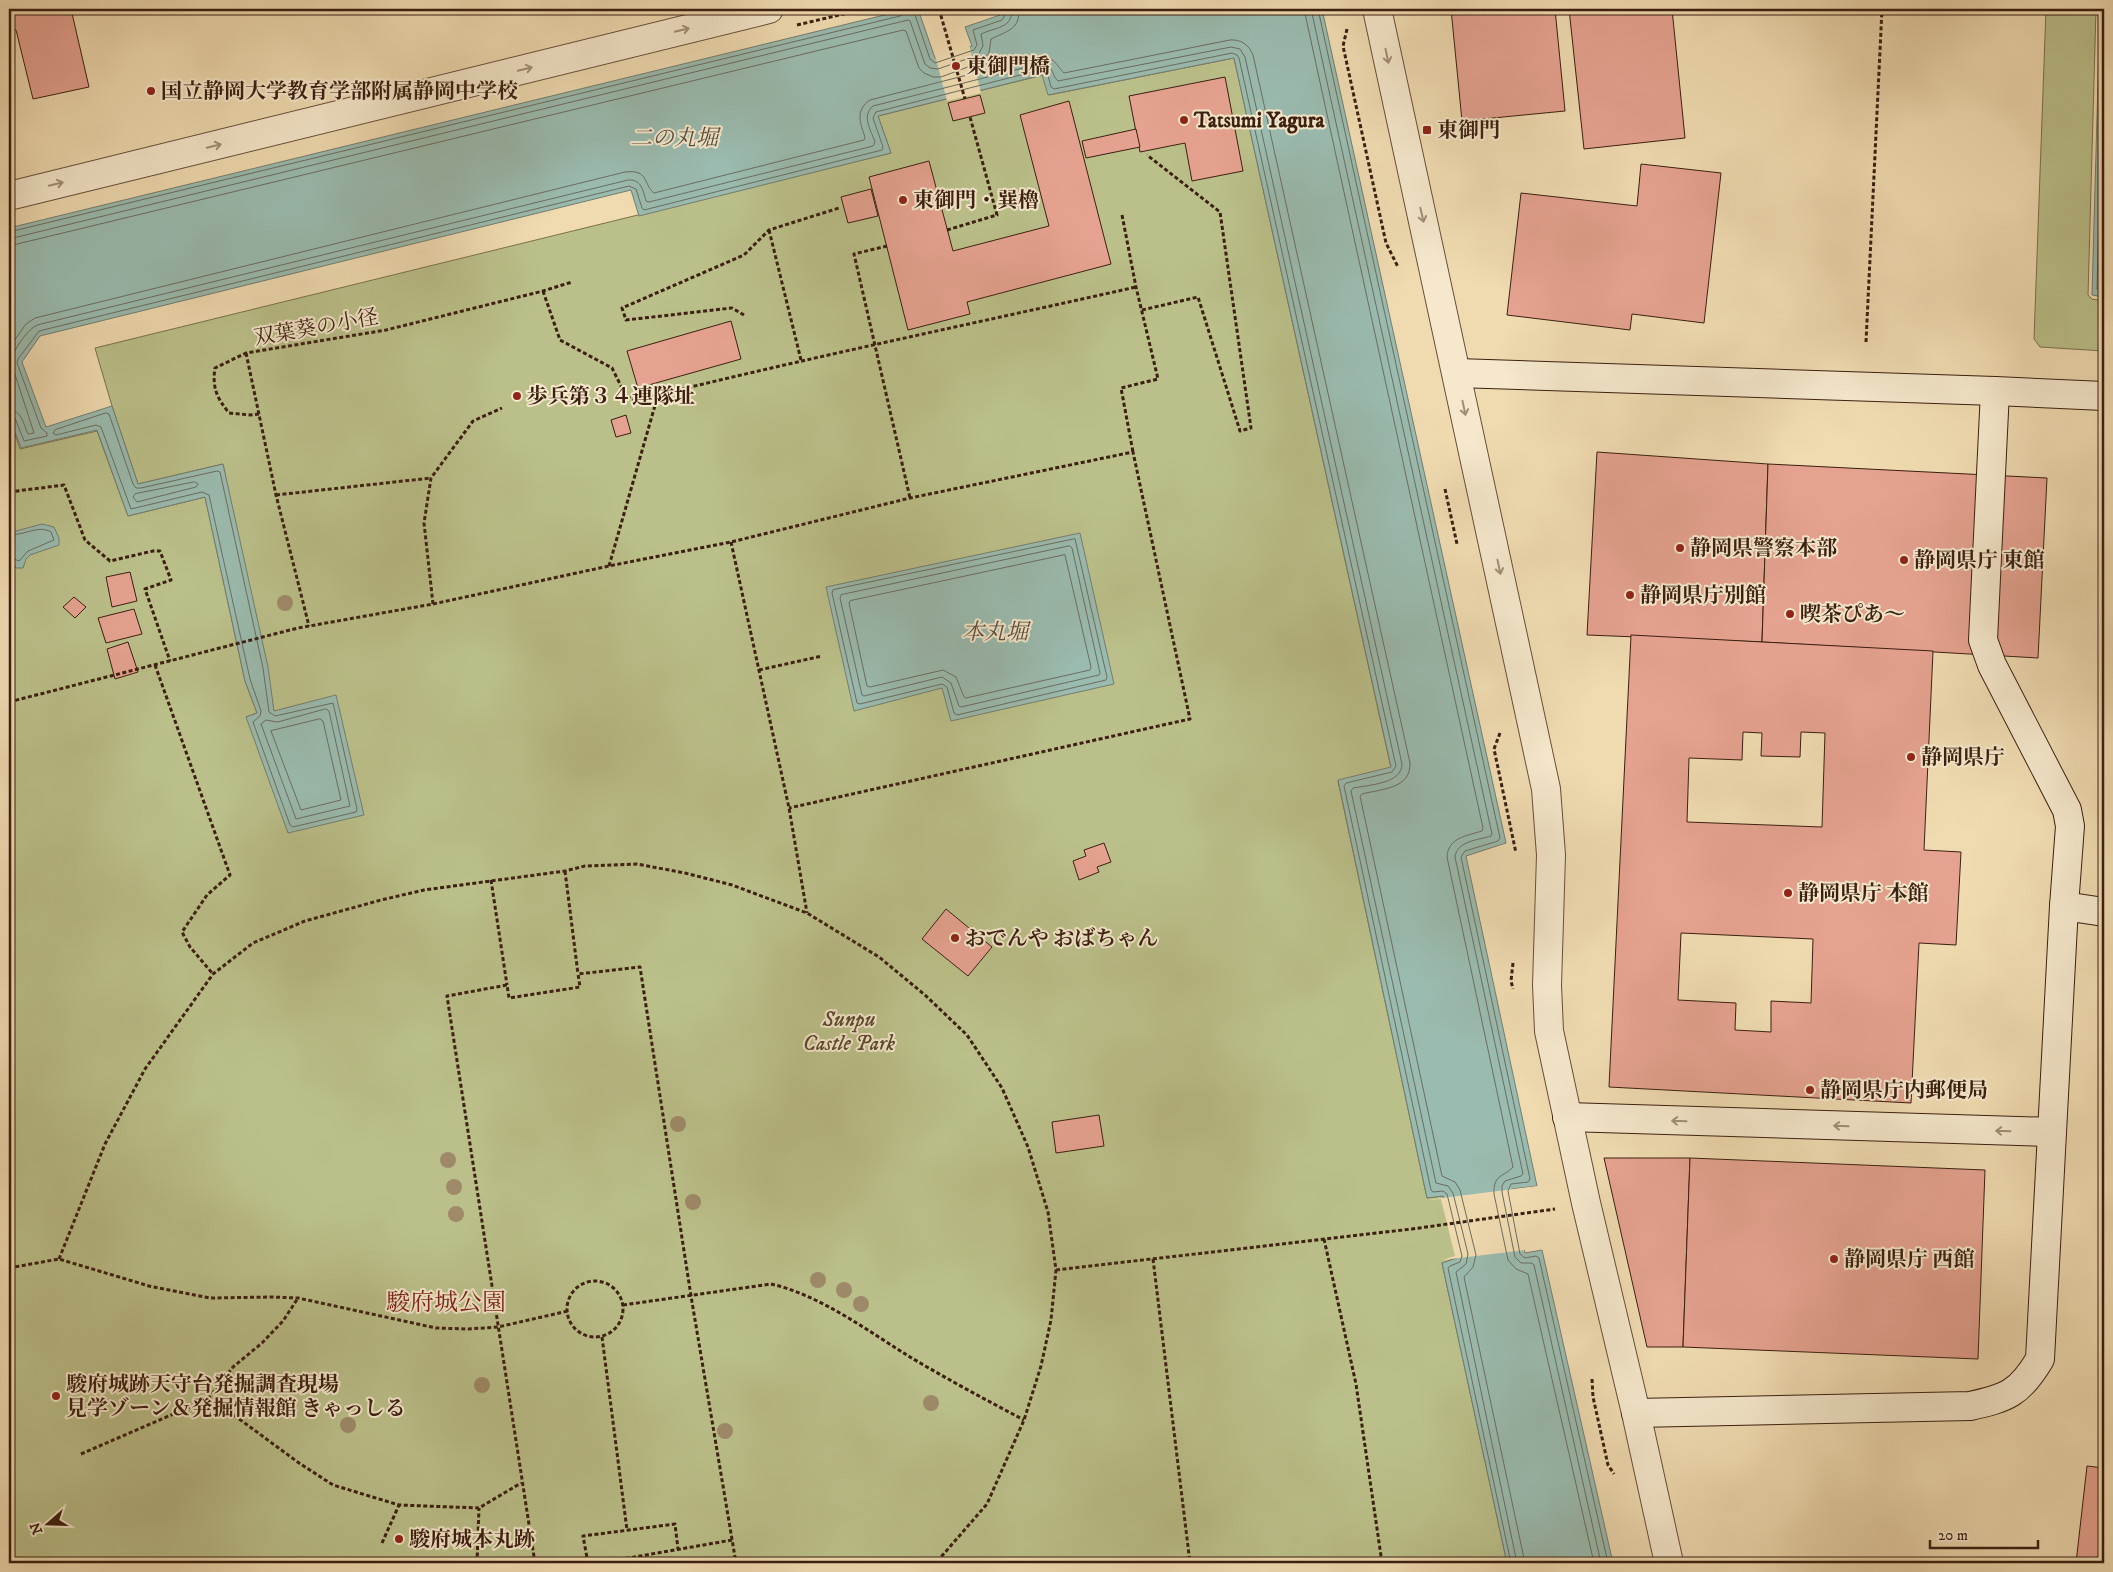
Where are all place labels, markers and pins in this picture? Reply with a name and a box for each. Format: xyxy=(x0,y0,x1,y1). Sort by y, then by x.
place label: 東御門橋 xyxy=(966,54,1050,80)
marker: 東御門橋 xyxy=(950,60,962,72)
place label: 国立静岡大学教育学部附属静岡中学校 xyxy=(161,79,518,105)
marker: 国立静岡大学教育学部附属静岡中学校 xyxy=(145,85,157,97)
place label: Tatsumi Yagura xyxy=(1193,108,1326,134)
marker: Tatsumi Yagura xyxy=(1178,114,1190,126)
place label: 東御門 xyxy=(1437,118,1500,144)
marker: 東御門 xyxy=(1421,124,1433,136)
place label: 東御門・巽櫓 xyxy=(913,188,1039,214)
marker: 東御門・巽櫓 xyxy=(897,194,909,206)
place label: 歩兵第３４連隊址 xyxy=(527,384,695,410)
marker: 歩兵第３４連隊址 xyxy=(511,390,523,402)
place label: 静岡県警察本部 xyxy=(1690,536,1837,562)
marker: 静岡県警察本部 xyxy=(1674,542,1686,554)
place label: 静岡県庁 東館 xyxy=(1914,548,2045,574)
marker: 静岡県庁 東館 xyxy=(1898,554,1910,566)
place label: 静岡県庁別館 xyxy=(1640,583,1766,609)
marker: 静岡県庁別館 xyxy=(1624,589,1636,601)
place label: 喫茶ぴあ〜 xyxy=(1800,602,1905,628)
marker: 喫茶ぴあ〜 xyxy=(1784,608,1796,620)
place label: 静岡県庁 xyxy=(1921,745,2005,771)
marker: 静岡県庁 xyxy=(1905,751,1917,763)
place label: 静岡県庁 本館 xyxy=(1798,881,1929,907)
marker: 静岡県庁 本館 xyxy=(1782,887,1794,899)
place label: おでんや おばちゃん xyxy=(965,926,1158,952)
marker: おでんや おばちゃん xyxy=(949,932,961,944)
place label: 静岡県庁内郵便局 xyxy=(1820,1078,1988,1104)
marker: 静岡県庁内郵便局 xyxy=(1804,1084,1816,1096)
place label: 静岡県庁 西館 xyxy=(1844,1247,1975,1273)
marker: 静岡県庁 西館 xyxy=(1828,1253,1840,1265)
place label: 駿府城跡天守台発掘調査現場 見学ゾーン＆発掘情報館 きゃっしる xyxy=(66,1372,406,1422)
marker: 駿府城跡天守台発掘調査現場 見学ゾーン＆発掘情報館 きゃっしる xyxy=(50,1390,62,1402)
place label: 駿府城本丸跡 xyxy=(409,1527,535,1553)
marker: 駿府城本丸跡 xyxy=(393,1533,405,1545)

